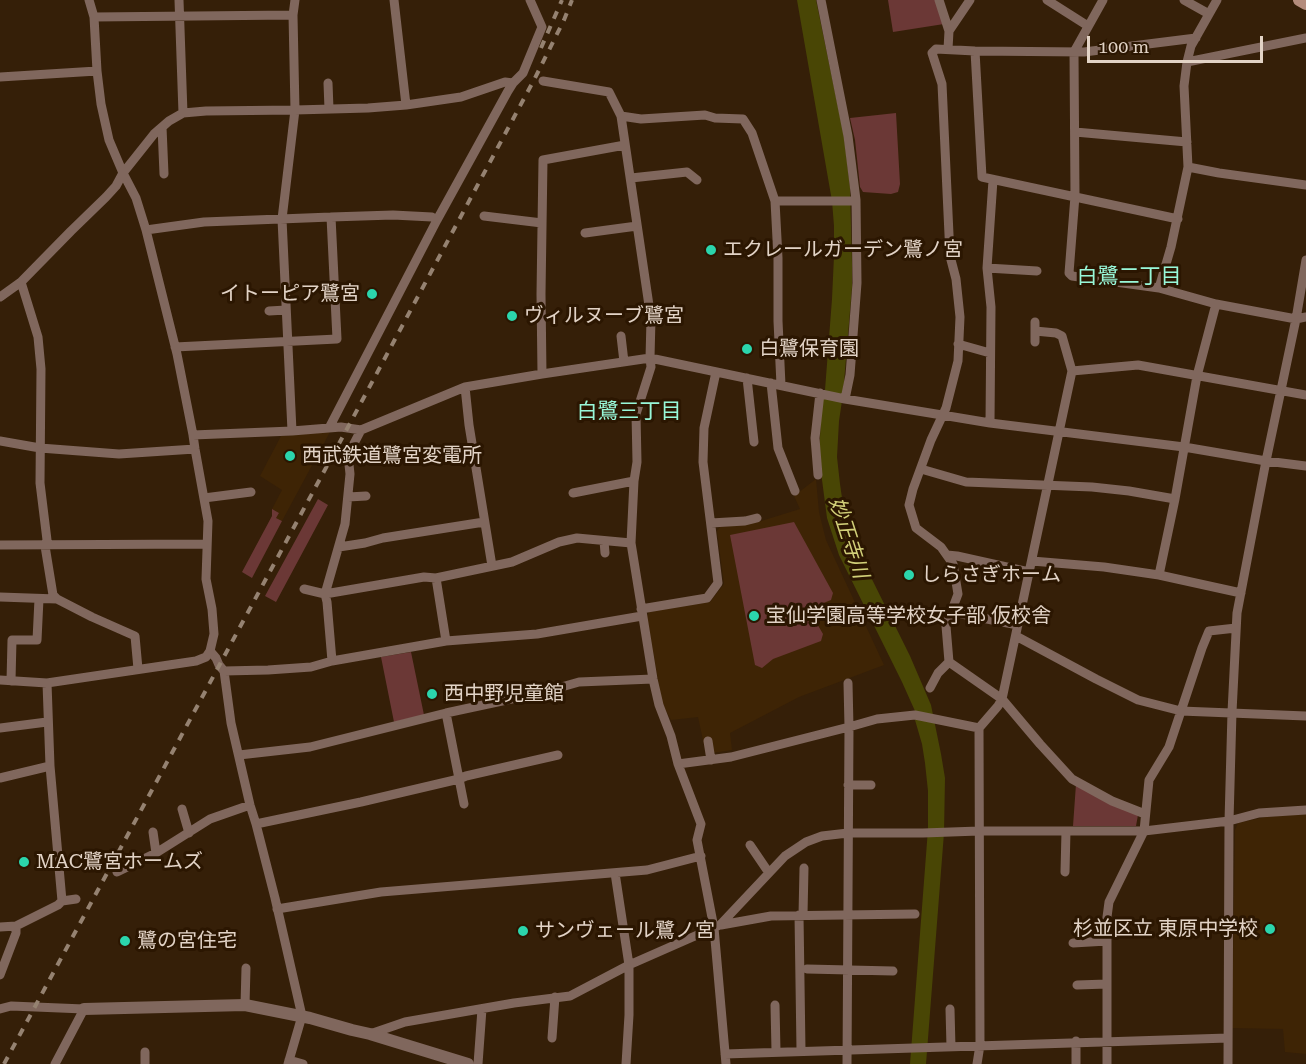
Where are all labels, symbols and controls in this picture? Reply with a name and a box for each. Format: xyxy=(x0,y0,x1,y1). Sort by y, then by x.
scale bar xyxy=(1090,24,1266,62)
text: 100 m xyxy=(1098,36,1149,57)
place label: エクレールガーデン鷺ノ宮 xyxy=(723,238,963,262)
marker: エクレールガーデン鷺ノ宮 xyxy=(704,243,718,257)
district label: 白鷺二丁目 xyxy=(1077,264,1181,290)
place label: イトーピア鷺宮 xyxy=(220,282,360,306)
marker: イトーピア鷺宮 xyxy=(365,287,379,301)
place label: ヴィルヌーブ鷺宮 xyxy=(524,304,684,328)
marker: ヴィルヌーブ鷺宮 xyxy=(505,309,519,323)
place label: 白鷺保育園 xyxy=(759,337,859,361)
marker: 白鷺保育園 xyxy=(740,342,754,356)
district label: 白鷺三丁目 xyxy=(577,399,681,425)
place label: 西武鉄道鷺宮変電所 xyxy=(302,444,482,468)
marker: 西武鉄道鷺宮変電所 xyxy=(283,449,297,463)
water label: 妙正寺川 xyxy=(823,494,873,582)
place label: しらさぎホーム xyxy=(921,563,1061,587)
marker: しらさぎホーム xyxy=(902,568,916,582)
place label: 宝仙学園高等学校女子部 仮校舎 xyxy=(766,604,1051,628)
marker: 宝仙学園高等学校女子部 仮校舎 xyxy=(747,609,761,623)
place label: 西中野児童館 xyxy=(444,682,564,706)
marker: 西中野児童館 xyxy=(425,687,439,701)
place label: MAC鷺宮ホームズ xyxy=(36,850,203,874)
marker: MAC鷺宮ホームズ xyxy=(17,855,31,869)
place label: 杉並区立 東原中学校 xyxy=(1073,917,1258,941)
place label: サンヴェール鷺ノ宮 xyxy=(535,919,715,943)
marker: 杉並区立 東原中学校 xyxy=(1263,922,1277,936)
marker: サンヴェール鷺ノ宮 xyxy=(516,924,530,938)
place label: 鷺の宮住宅 xyxy=(137,929,237,953)
marker: 鷺の宮住宅 xyxy=(118,934,132,948)

